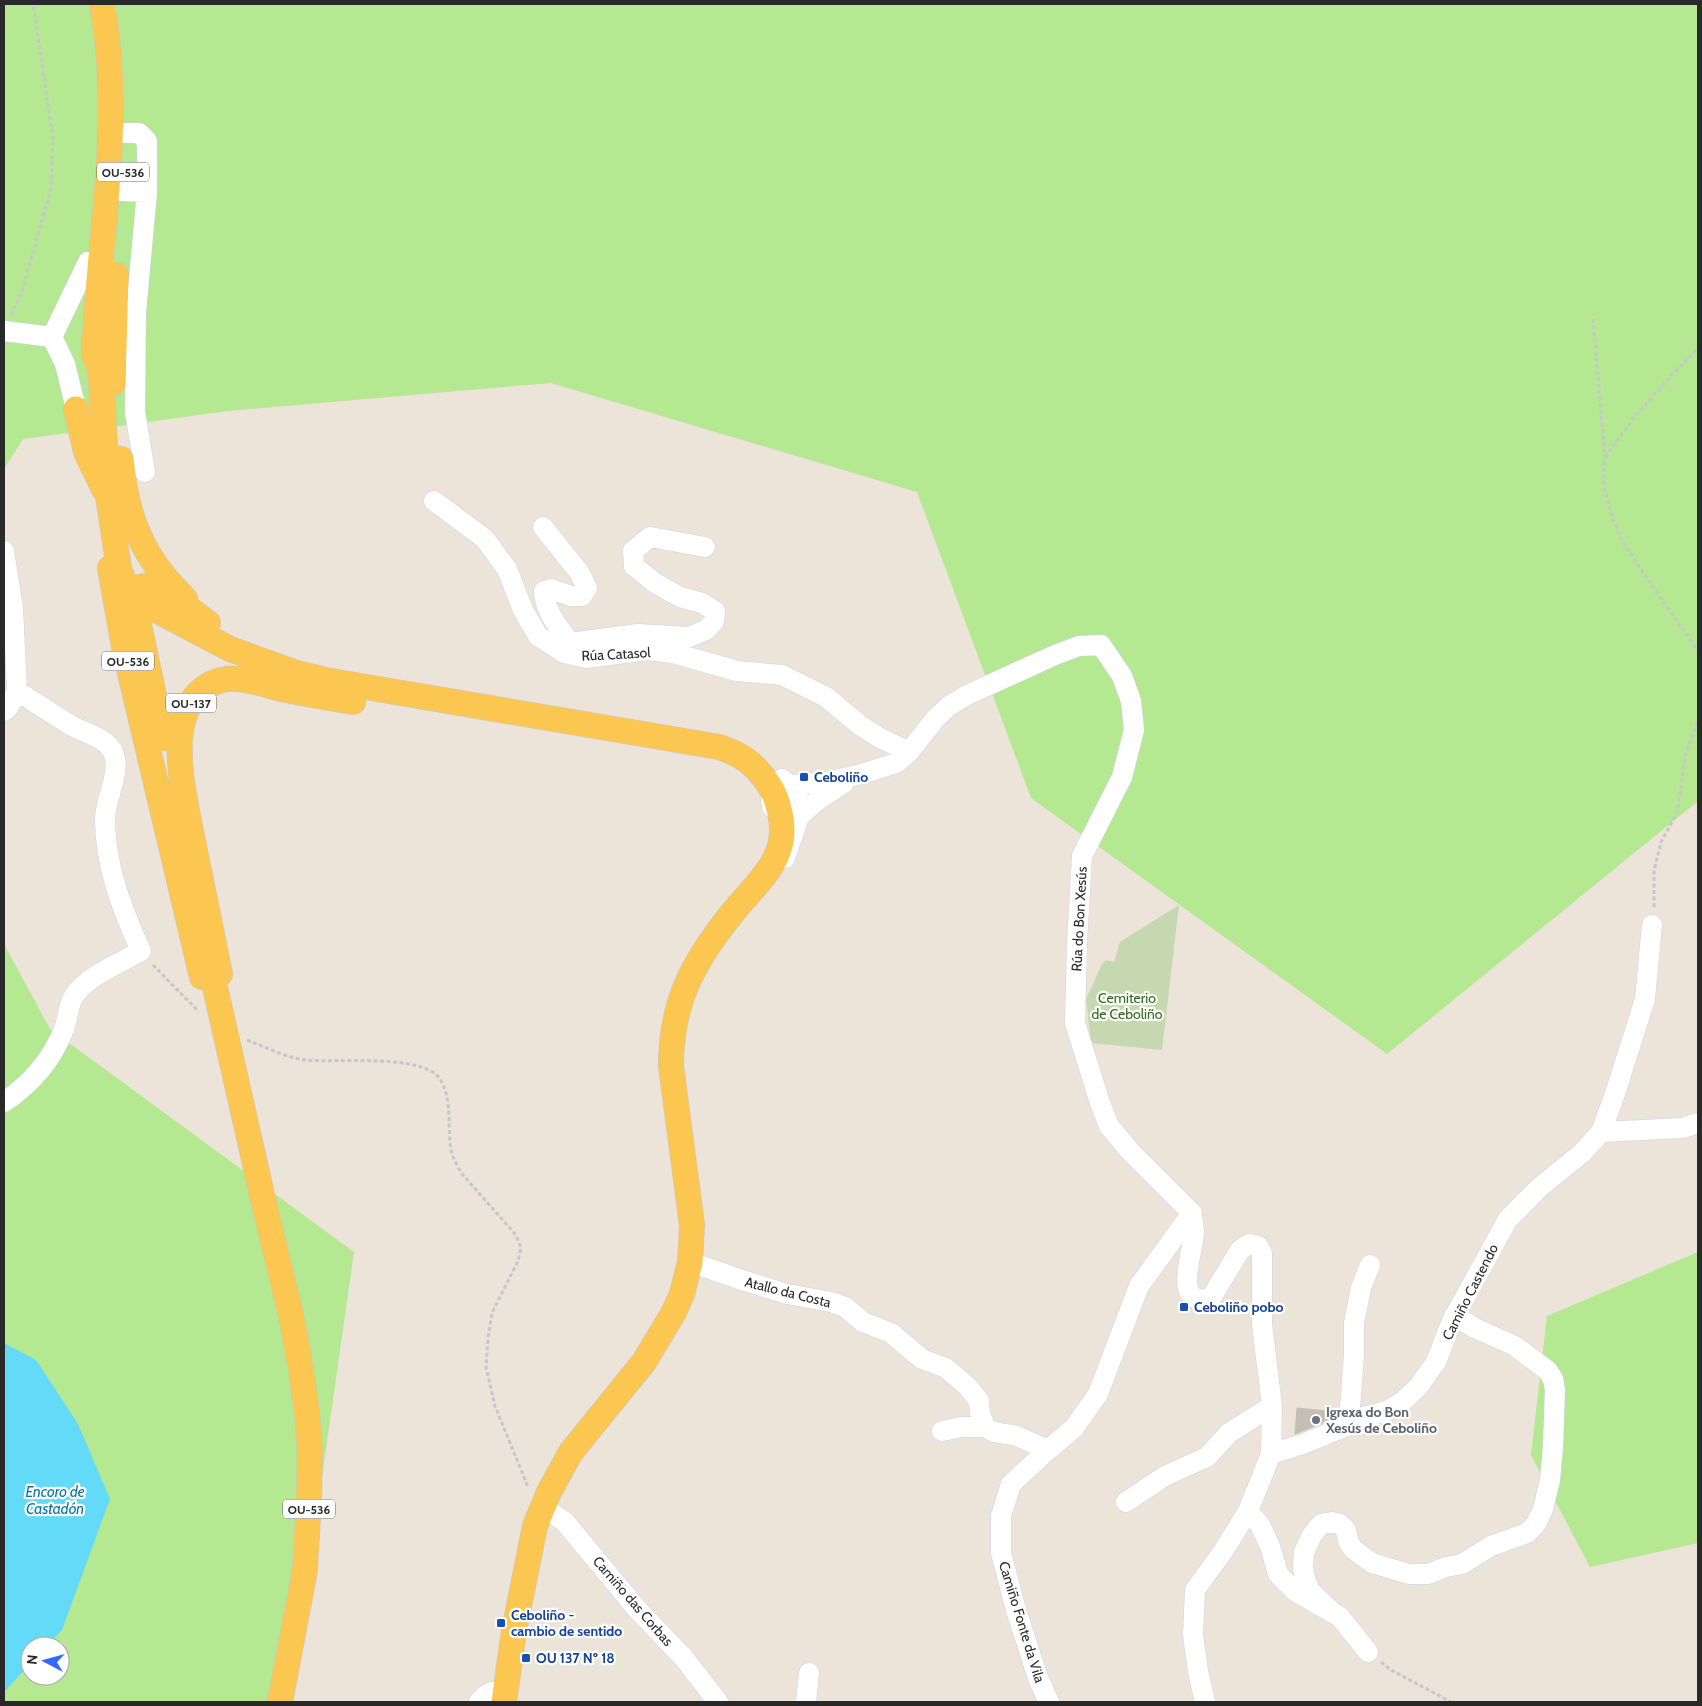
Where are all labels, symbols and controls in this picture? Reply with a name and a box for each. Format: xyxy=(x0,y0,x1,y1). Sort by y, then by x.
road number: OU-536 xyxy=(97,162,149,182)
street label: Rúa Catasol xyxy=(581,643,652,665)
road number: OU-536 xyxy=(102,651,154,670)
road number: OU-137 xyxy=(166,694,216,712)
place label: Ceboliño xyxy=(814,768,868,786)
marker: Ceboliño xyxy=(798,771,810,783)
street label: Rúa do Bon Xesús xyxy=(1067,866,1091,972)
park label: Cemiterio de Ceboliño xyxy=(1092,989,1163,1023)
street label: Camiño Castendo xyxy=(1438,1241,1502,1343)
street label: Atallo da Costa xyxy=(743,1273,833,1311)
place label: Ceboliño pobo xyxy=(1194,1298,1283,1316)
marker: Ceboliño pobo xyxy=(1178,1301,1190,1313)
place label: Igrexa do Bon Xesús de Ceboliño xyxy=(1325,1403,1437,1437)
marker: Igrexa do Bon Xesús de Ceboliño xyxy=(1310,1414,1322,1426)
water label: Encoro de Castadón xyxy=(25,1483,85,1518)
road number: OU-536 xyxy=(283,1500,335,1518)
street label: Camiño das Corbas xyxy=(589,1552,677,1650)
street label: Camiño Fonte da Vila xyxy=(995,1559,1049,1685)
place label: Ceboliño - cambio de sentido xyxy=(511,1606,622,1640)
marker: Ceboliño - cambio de sentido xyxy=(495,1617,507,1629)
north arrow xyxy=(20,1636,70,1686)
place label: OU 137 Nº 18 xyxy=(536,1649,615,1667)
marker: OU 137 Nº 18 xyxy=(520,1652,532,1664)
text: N xyxy=(23,1654,42,1666)

